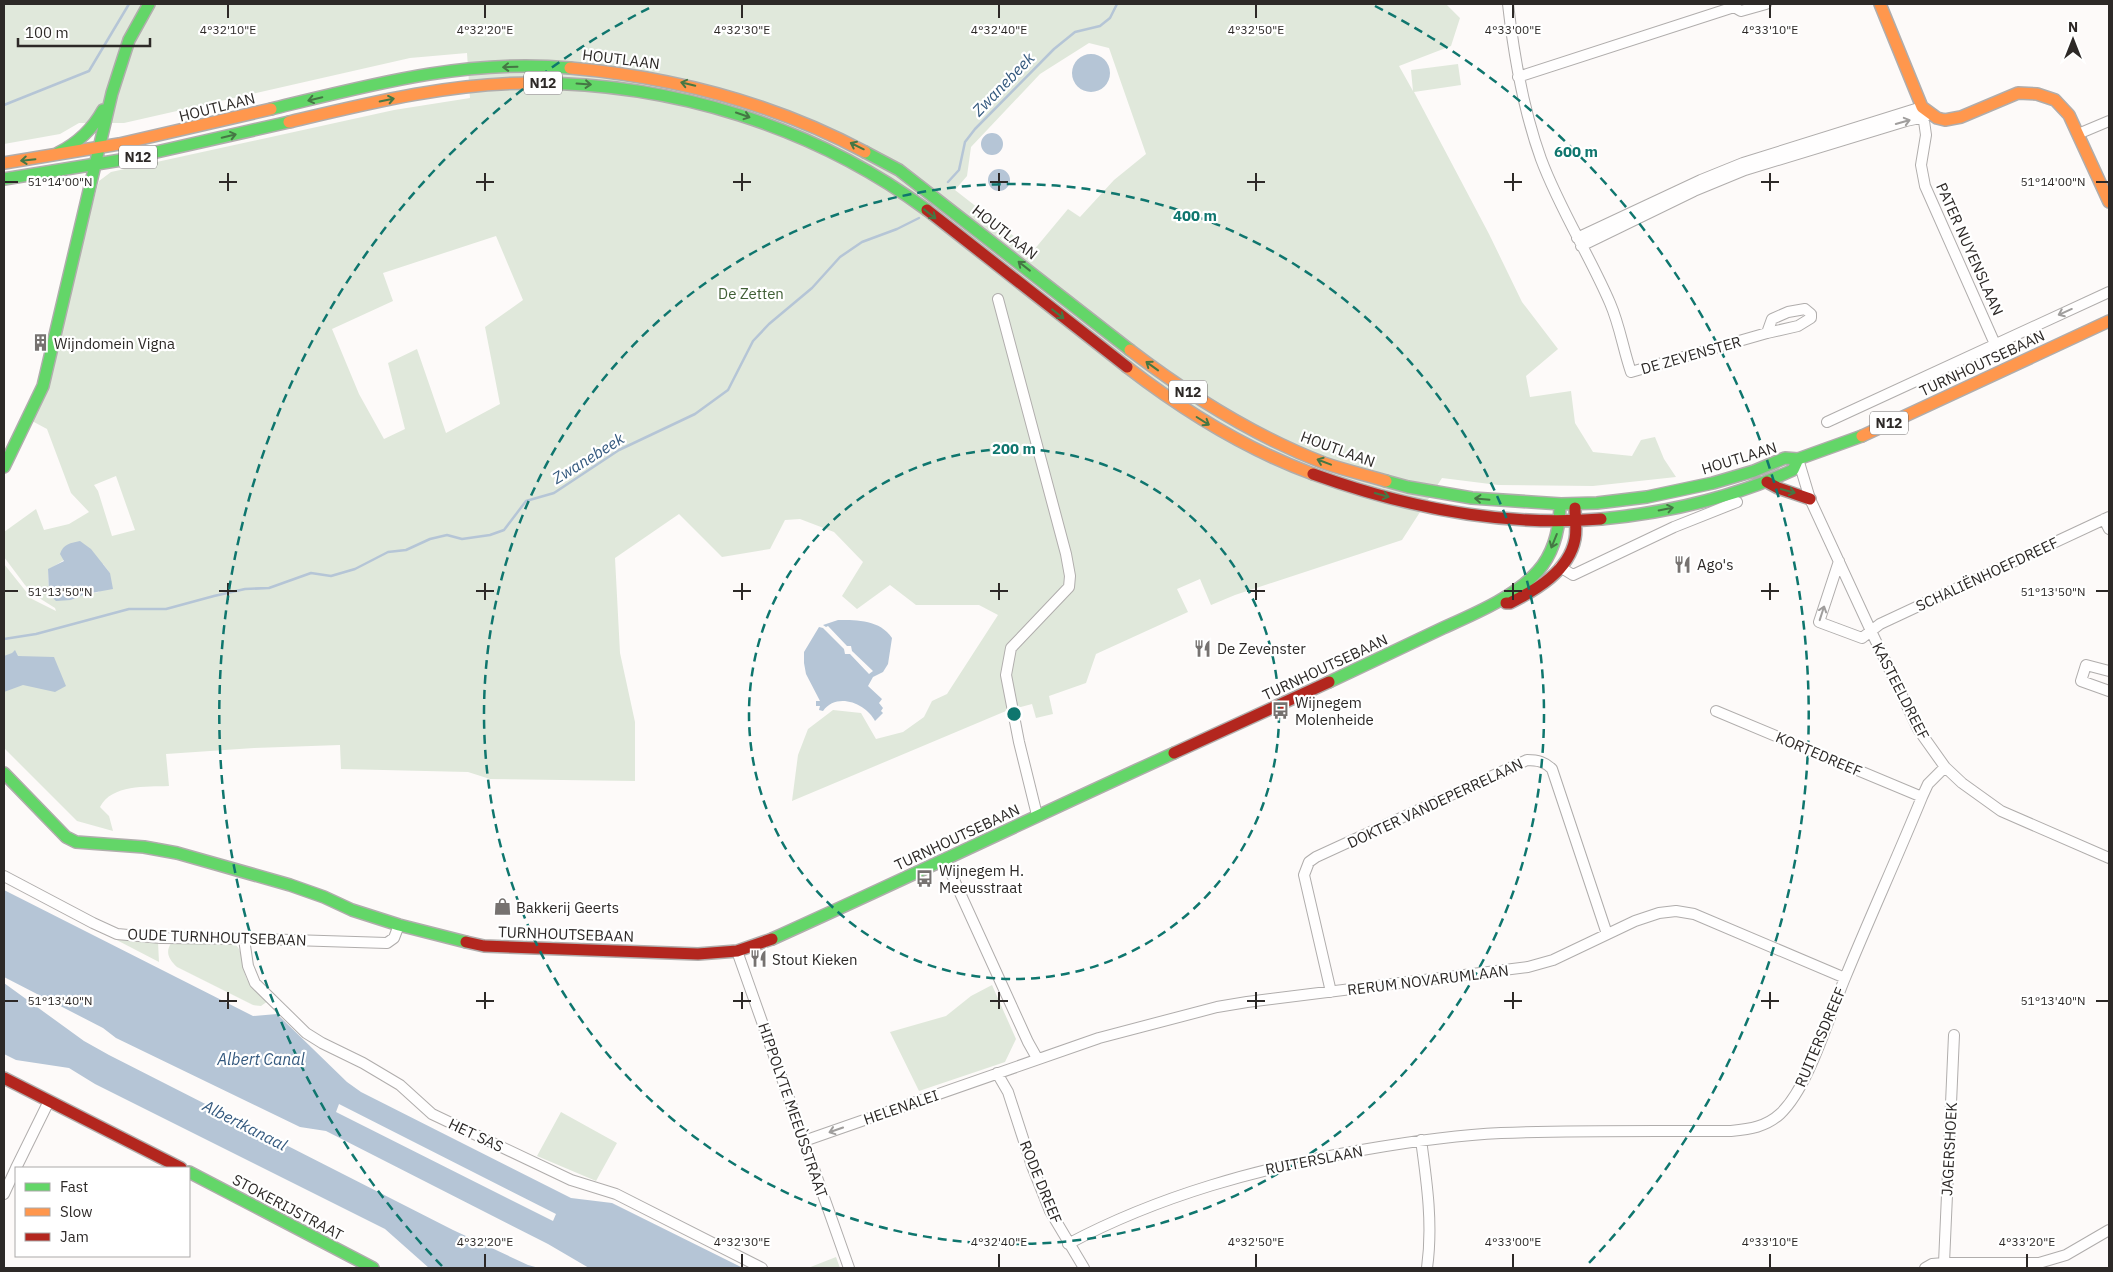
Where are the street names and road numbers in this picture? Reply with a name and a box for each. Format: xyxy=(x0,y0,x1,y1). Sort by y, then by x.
street label: HOUTLAAN xyxy=(581,45,661,73)
road number: N12 xyxy=(524,72,562,95)
street label: HOUTLAAN xyxy=(177,88,257,126)
road number: N12 xyxy=(119,146,157,168)
street label: PATER NUYENSLAAN xyxy=(1932,180,2008,318)
street label: HOUTLAAN xyxy=(968,201,1042,263)
street label: TURNHOUTSEBAAN xyxy=(1916,326,2048,400)
street label: DE ZEVENSTER xyxy=(1639,332,1743,378)
road number: N12 xyxy=(1169,381,1207,404)
road number: N12 xyxy=(1870,412,1908,434)
street label: HOUTLAAN xyxy=(1298,427,1378,471)
street label: HOUTLAAN xyxy=(1699,438,1779,478)
street label: SCHALIËNHOEFDREEF xyxy=(1913,533,2061,615)
street label: TURNHOUTSEBAAN xyxy=(1259,630,1391,704)
street label: KASTEELDREEF xyxy=(1868,639,1934,743)
street label: KORTEDREEF xyxy=(1773,727,1865,781)
street label: DOKTER VANDEPERRELAAN xyxy=(1344,754,1526,852)
street label: TURNHOUTSEBAAN xyxy=(891,800,1023,874)
street label: TURNHOUTSEBAAN xyxy=(498,922,634,946)
street label: OUDE TURNHOUTSEBAAN xyxy=(127,924,307,950)
street label: RERUM NOVARUMLAAN xyxy=(1346,961,1510,999)
street label: RUITERSDREEF xyxy=(1790,984,1850,1090)
street label: HIPPOLYTE MEEÙSSTRAAT xyxy=(754,1020,832,1200)
street label: HELENALEI xyxy=(861,1085,941,1129)
street label: JAGERSHOEK xyxy=(1937,1101,1961,1196)
street label: HET SAS xyxy=(445,1114,507,1156)
street label: RODE DREEF xyxy=(1016,1138,1066,1226)
street label: RUITERSLAAN xyxy=(1264,1141,1364,1179)
street label: STOKERIJSTRAAT xyxy=(229,1170,347,1244)

